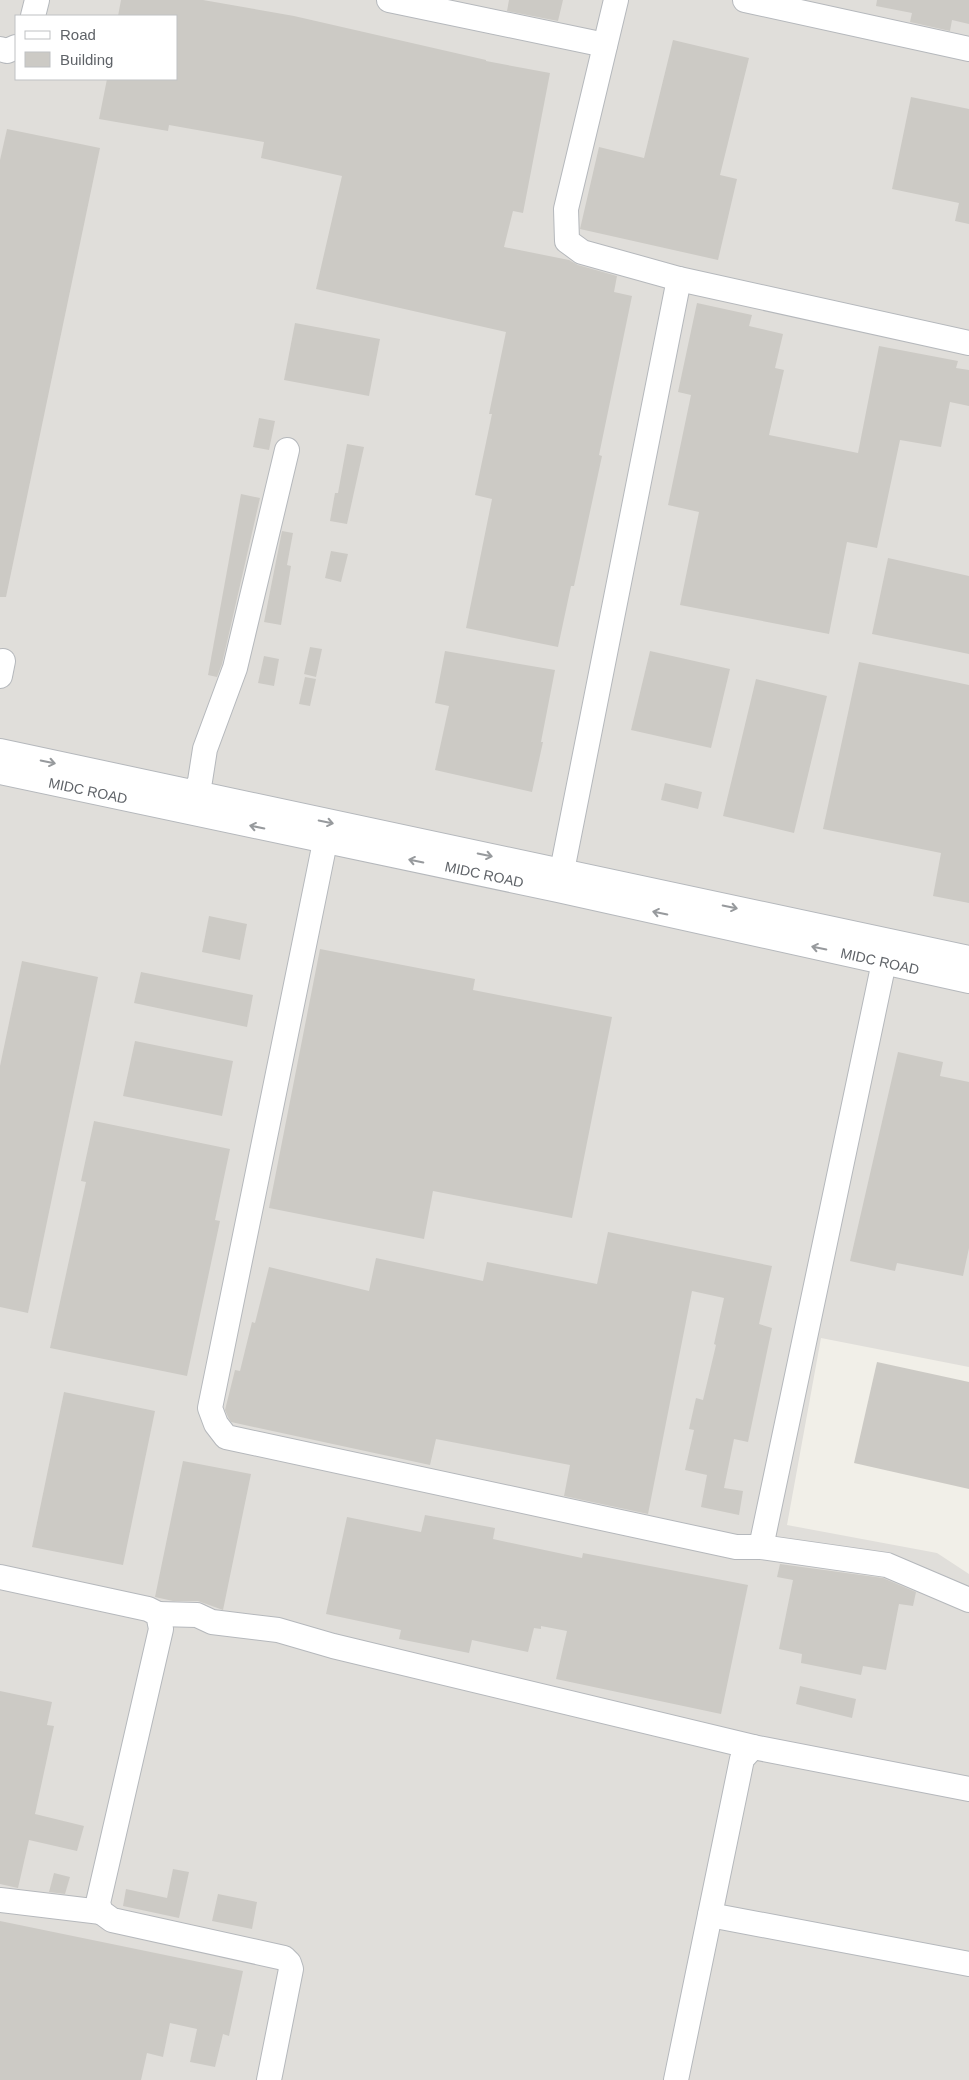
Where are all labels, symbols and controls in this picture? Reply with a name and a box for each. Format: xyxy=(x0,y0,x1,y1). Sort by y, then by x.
legend xyxy=(15,15,178,80)
text: Road xyxy=(60,26,96,43)
text: Building xyxy=(60,51,113,68)
one-way arrow xyxy=(39,757,55,767)
street label: MIDC ROAD xyxy=(47,774,129,807)
one-way arrow xyxy=(318,818,334,827)
one-way arrow xyxy=(249,822,265,832)
one-way arrow xyxy=(477,851,493,860)
one-way arrow xyxy=(408,855,424,865)
street label: MIDC ROAD xyxy=(443,858,525,891)
one-way arrow xyxy=(721,903,737,912)
one-way arrow xyxy=(653,908,669,917)
one-way arrow xyxy=(811,943,827,952)
street label: MIDC ROAD xyxy=(839,945,921,978)

